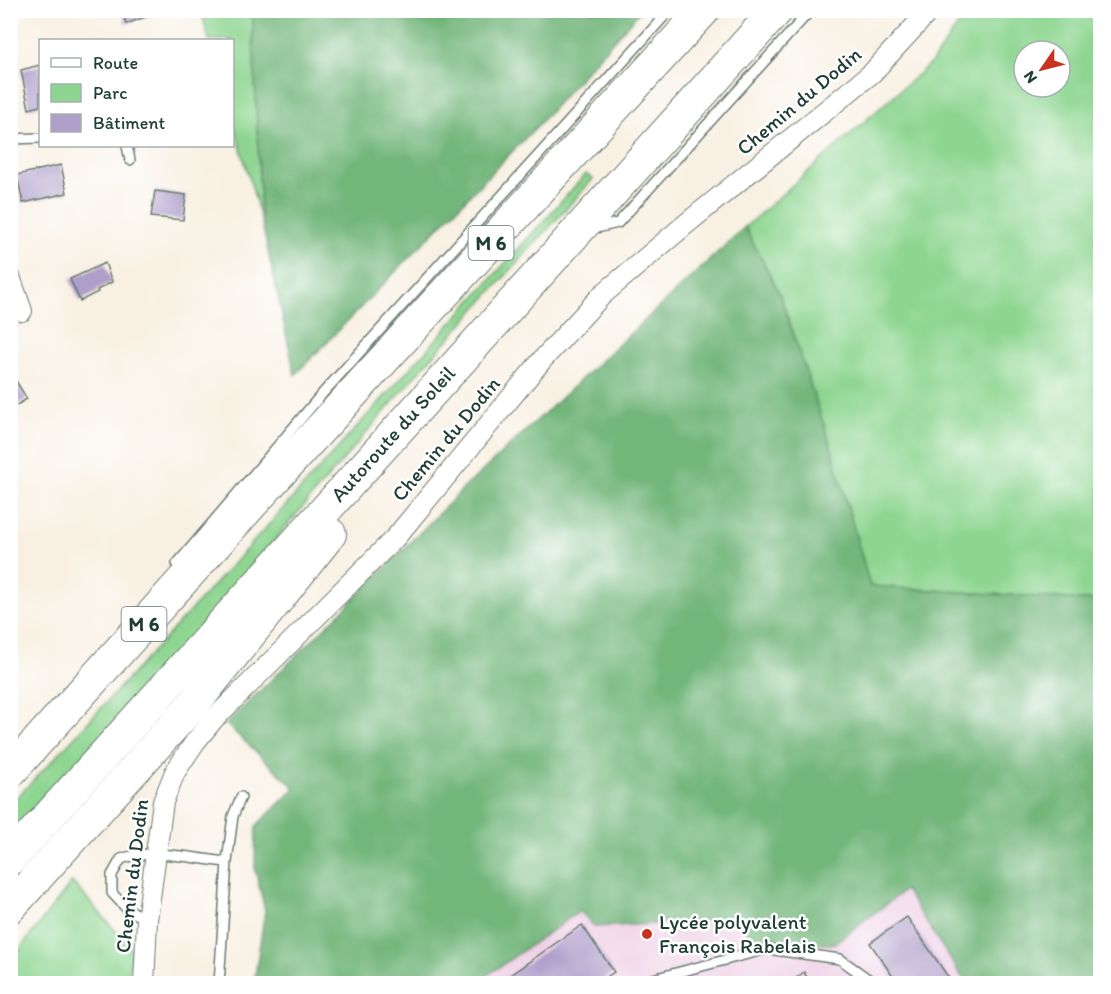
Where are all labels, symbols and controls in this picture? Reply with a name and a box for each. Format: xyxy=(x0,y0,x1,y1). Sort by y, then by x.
legend xyxy=(39,39,234,147)
north arrow xyxy=(1012,39,1072,99)
street label: Chemin du Dodin xyxy=(731,41,866,160)
text: Route xyxy=(93,52,138,74)
text: N xyxy=(1019,67,1041,87)
text: Parc xyxy=(93,82,127,104)
text: Bâtiment xyxy=(93,112,166,134)
road number: M 6 xyxy=(468,226,514,260)
street label: Autoroute du Soleil xyxy=(325,361,460,507)
street label: Chemin du Dodin xyxy=(386,371,505,506)
road number: M 6 xyxy=(122,607,166,641)
street label: Chemin du Dodin xyxy=(110,797,153,954)
place label: Lycée polyvalent François Rabelais xyxy=(659,909,816,958)
marker: Lycée polyvalent François Rabelais xyxy=(640,927,654,941)

